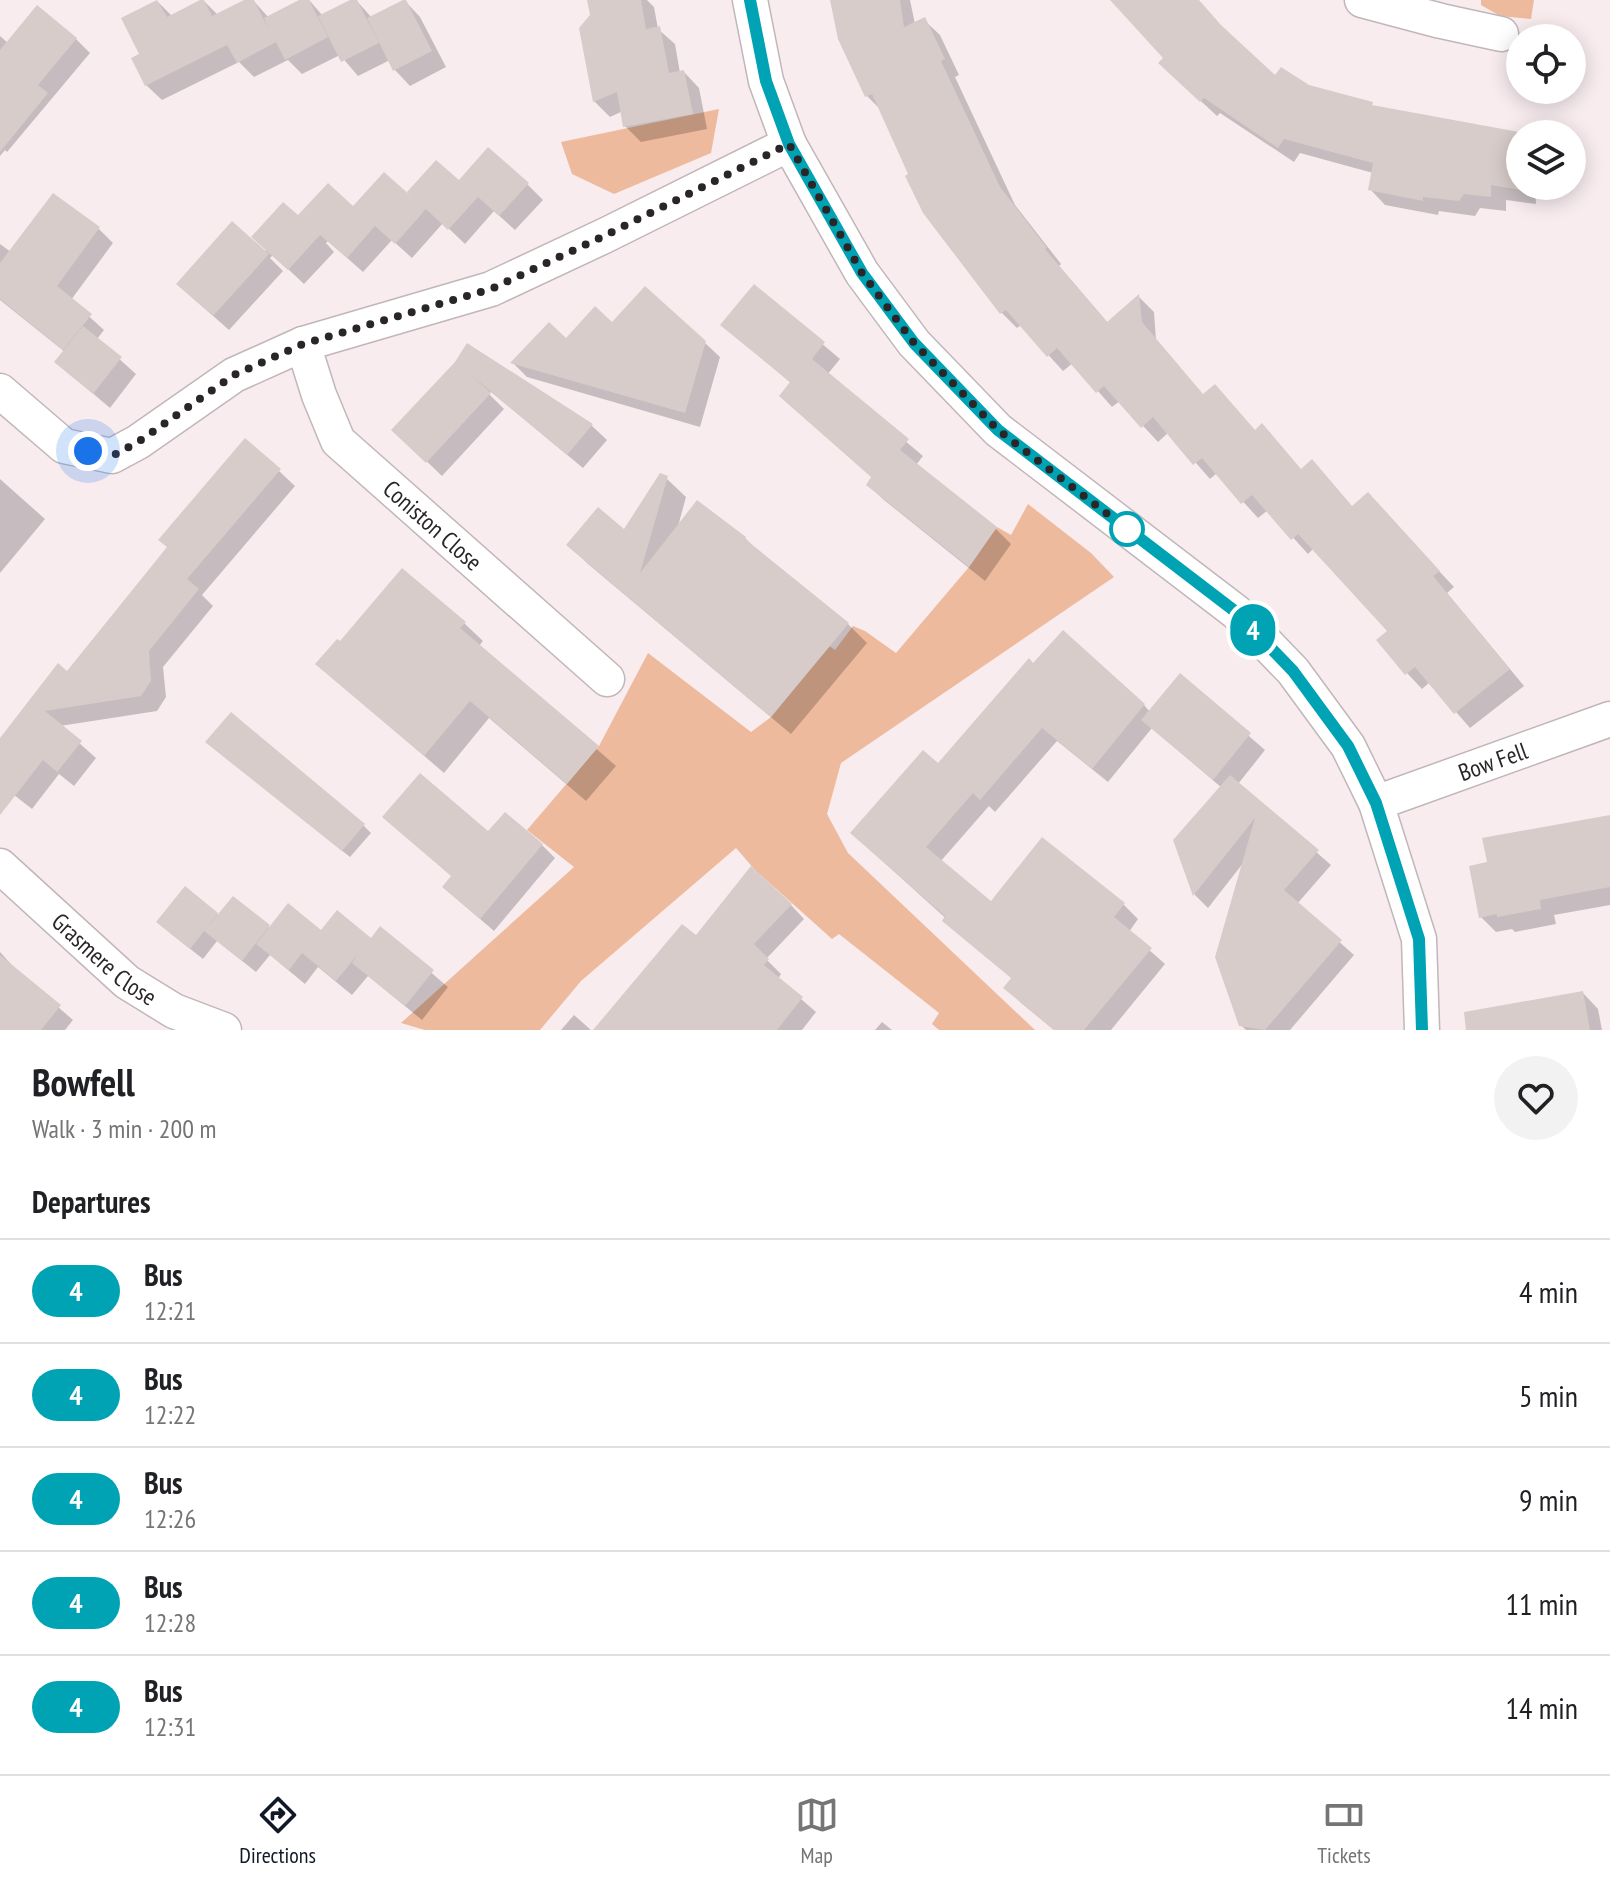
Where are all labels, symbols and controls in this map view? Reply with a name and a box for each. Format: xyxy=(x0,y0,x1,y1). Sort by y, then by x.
map controls xyxy=(1506,24,1586,200)
button: locate xyxy=(1506,24,1586,104)
button: layers xyxy=(1506,120,1586,200)
your location xyxy=(68,431,108,471)
street label: Coniston Close xyxy=(377,473,489,577)
unlabelled marker xyxy=(1110,512,1144,546)
line badge: 4 xyxy=(1227,604,1279,656)
text: 4 xyxy=(1246,611,1260,648)
street label: Bow Fell xyxy=(1454,734,1532,788)
street label: Grasmere Close xyxy=(46,906,162,1012)
button: heart xyxy=(1494,1056,1578,1140)
text: Bowfell xyxy=(32,1057,135,1106)
text: Walk · 3 min · 200 m xyxy=(32,1112,216,1145)
text: Departures xyxy=(32,1182,150,1221)
text: Bus xyxy=(144,1255,183,1294)
text: 4 xyxy=(69,1272,83,1309)
text: 4 min xyxy=(1519,1272,1578,1311)
text: 12:21 xyxy=(144,1294,196,1327)
text: Bus xyxy=(144,1359,183,1398)
text: 4 xyxy=(69,1376,83,1413)
text: 5 min xyxy=(1519,1376,1578,1415)
text: 12:22 xyxy=(144,1398,196,1431)
text: Bus xyxy=(144,1463,183,1502)
text: 4 xyxy=(69,1480,83,1517)
text: 9 min xyxy=(1519,1480,1578,1519)
text: 12:26 xyxy=(144,1502,196,1535)
text: Bus xyxy=(144,1567,183,1606)
text: 4 xyxy=(69,1584,83,1621)
text: 11 min xyxy=(1505,1584,1578,1623)
text: 12:28 xyxy=(144,1606,196,1639)
text: Bus xyxy=(144,1671,183,1710)
text: 4 xyxy=(69,1688,83,1725)
text: 14 min xyxy=(1505,1688,1578,1727)
text: 12:31 xyxy=(144,1710,196,1743)
tab: Directions xyxy=(239,1793,316,1869)
tab: Map xyxy=(795,1793,839,1869)
tab: Tickets xyxy=(1317,1793,1371,1869)

